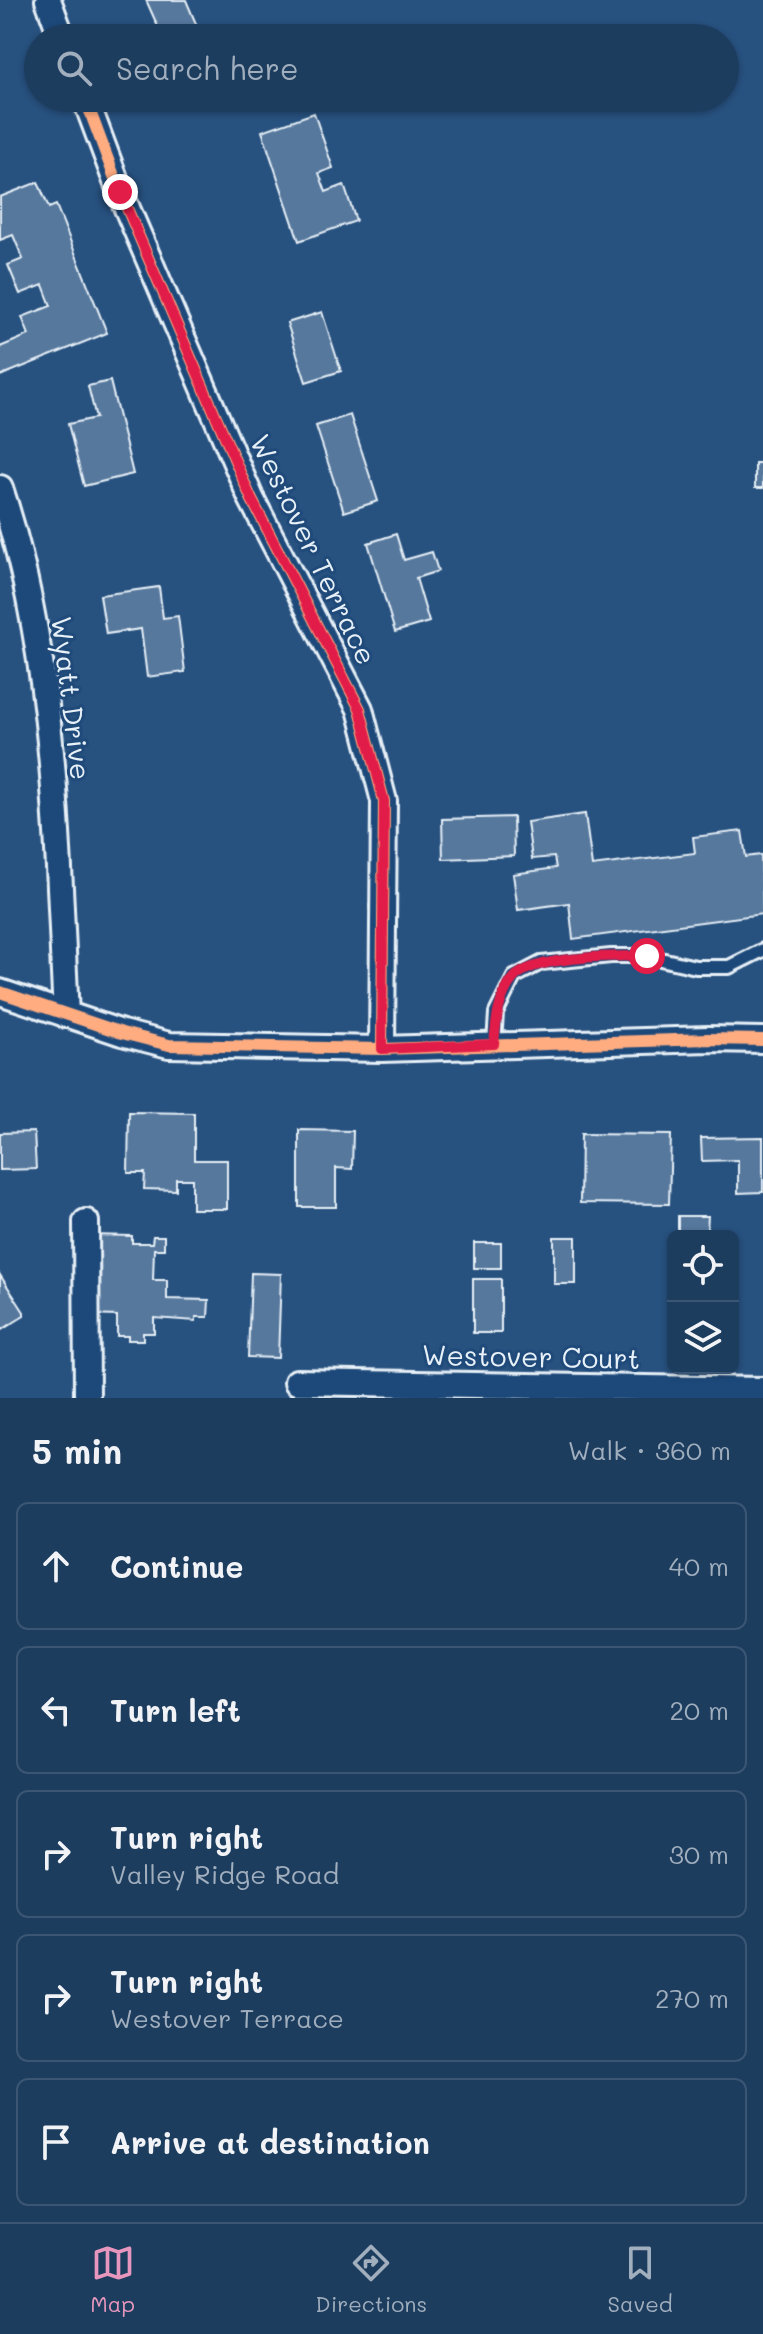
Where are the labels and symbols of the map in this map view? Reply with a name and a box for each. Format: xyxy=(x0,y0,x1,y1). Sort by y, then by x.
route end xyxy=(102,174,138,210)
street label: Westover Terrace xyxy=(243,428,385,670)
street label: Wyatt Drive xyxy=(44,614,100,782)
route start xyxy=(629,938,665,974)
street label: Westover Court xyxy=(422,1336,640,1376)

